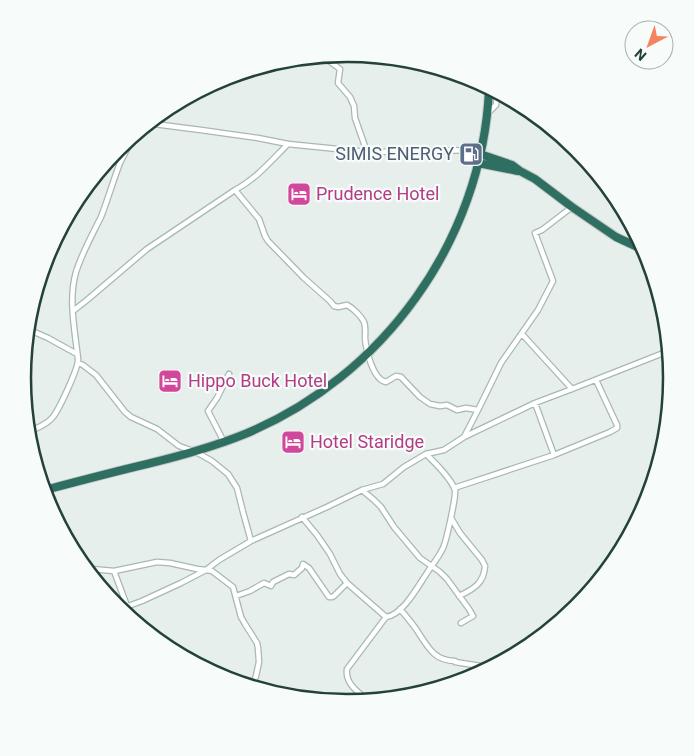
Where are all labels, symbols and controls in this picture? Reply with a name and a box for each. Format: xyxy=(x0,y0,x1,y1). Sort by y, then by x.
north arrow xyxy=(624,20,674,70)
text: N xyxy=(631,46,649,64)
fuel station icon: SIMIS ENERGY xyxy=(458,141,484,167)
place label: SIMIS ENERGY xyxy=(335,143,454,164)
hotel icon: Prudence Hotel xyxy=(286,181,312,207)
place label: Prudence Hotel xyxy=(316,183,439,204)
hotel icon: Hippo Buck Hotel xyxy=(157,368,183,394)
place label: Hippo Buck Hotel xyxy=(188,370,327,391)
hotel icon: Hotel Staridge xyxy=(280,429,306,455)
place label: Hotel Staridge xyxy=(310,431,424,452)

